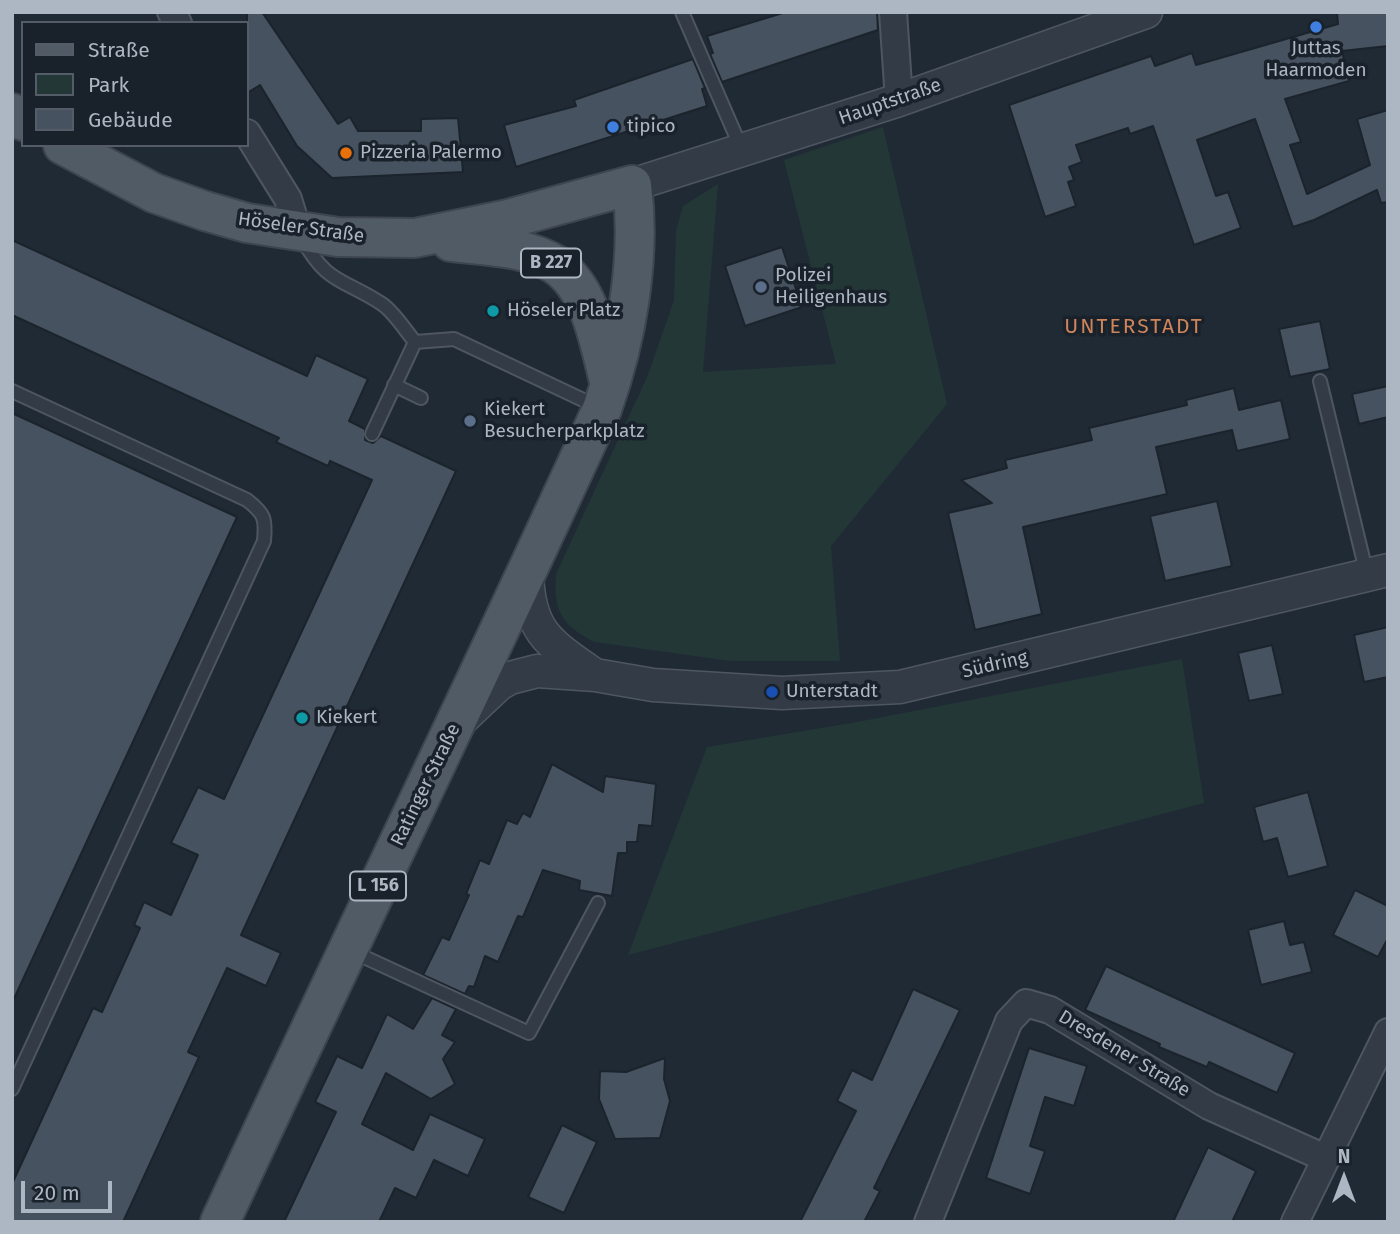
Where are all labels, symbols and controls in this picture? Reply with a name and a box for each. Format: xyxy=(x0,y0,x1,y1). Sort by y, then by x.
marker: Juttas Haarmoden xyxy=(1308,19,1324,35)
legend xyxy=(21,21,248,147)
text: Straße xyxy=(88,37,150,63)
place label: Juttas Haarmoden xyxy=(1265,38,1367,82)
text: Park xyxy=(88,72,129,98)
street label: Hauptstraße xyxy=(836,74,944,130)
text: Gebäude xyxy=(88,107,173,133)
place label: tipico xyxy=(627,116,676,138)
marker: tipico xyxy=(605,119,621,135)
place label: Pizzeria Palermo xyxy=(360,142,502,164)
marker: Pizzeria Palermo xyxy=(338,145,354,161)
street label: Höseler Straße xyxy=(236,208,366,248)
road number: B 227 xyxy=(521,248,581,278)
place label: Polizei Heiligenhaus xyxy=(775,265,887,309)
marker: Polizei Heiligenhaus xyxy=(753,279,769,295)
place label: Höseler Platz xyxy=(507,300,620,322)
marker: Höseler Platz xyxy=(485,303,501,319)
district label: UNTERSTADT xyxy=(1066,314,1202,340)
place label: Kiekert Besucherparkplatz xyxy=(484,399,644,443)
marker: Kiekert Besucherparkplatz xyxy=(462,413,478,429)
street label: Südring xyxy=(960,646,1030,684)
place label: Unterstadt xyxy=(786,681,878,703)
marker: Unterstadt xyxy=(764,684,780,700)
place label: Kiekert xyxy=(316,707,377,729)
marker: Kiekert xyxy=(294,710,310,726)
street label: Ratinger Straße xyxy=(387,720,465,850)
road number: L 156 xyxy=(350,872,406,900)
street label: Dresdener Straße xyxy=(1054,1006,1194,1102)
north arrow xyxy=(1309,1143,1379,1213)
text: N xyxy=(1338,1145,1350,1168)
scale bar xyxy=(24,1168,116,1212)
text: 20 m xyxy=(34,1180,80,1206)

